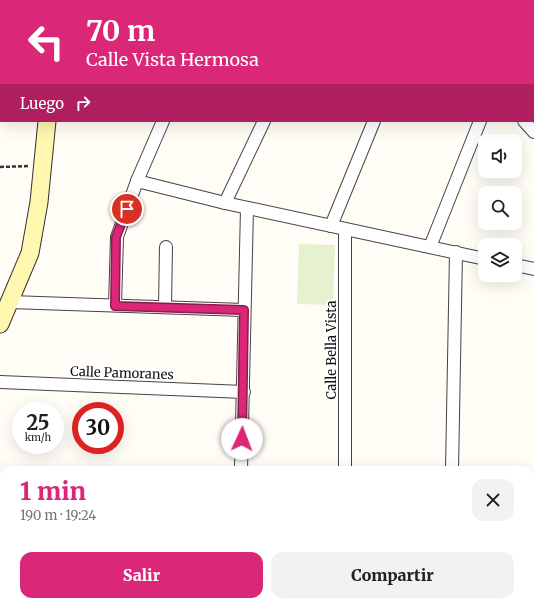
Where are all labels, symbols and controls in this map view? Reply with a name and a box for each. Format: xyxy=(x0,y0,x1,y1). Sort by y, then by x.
text: 70 m xyxy=(86,13,155,49)
icon: left xyxy=(20,16,72,68)
text: Calle Vista Hermosa xyxy=(86,48,259,71)
icon: right xyxy=(72,92,94,114)
text: Luego xyxy=(20,94,64,113)
map controls xyxy=(478,134,522,282)
button: sound xyxy=(478,134,522,178)
button: search xyxy=(478,186,522,230)
pin xyxy=(110,192,144,226)
icon: arrive xyxy=(116,198,138,220)
button: layers xyxy=(478,238,522,282)
street label: Calle Bella Vista xyxy=(323,301,340,399)
street label: Calle Pamoranes xyxy=(70,363,174,383)
speed limit sign: 30 xyxy=(72,402,124,454)
text: 25 xyxy=(27,410,49,435)
position arrow xyxy=(221,418,263,460)
text: km/h xyxy=(25,431,51,444)
text: 1 min xyxy=(20,476,86,507)
button: close xyxy=(472,479,514,521)
text: 190 m · 19:24 xyxy=(20,507,96,524)
button: Salir xyxy=(20,552,263,598)
button: Compartir xyxy=(271,552,514,598)

